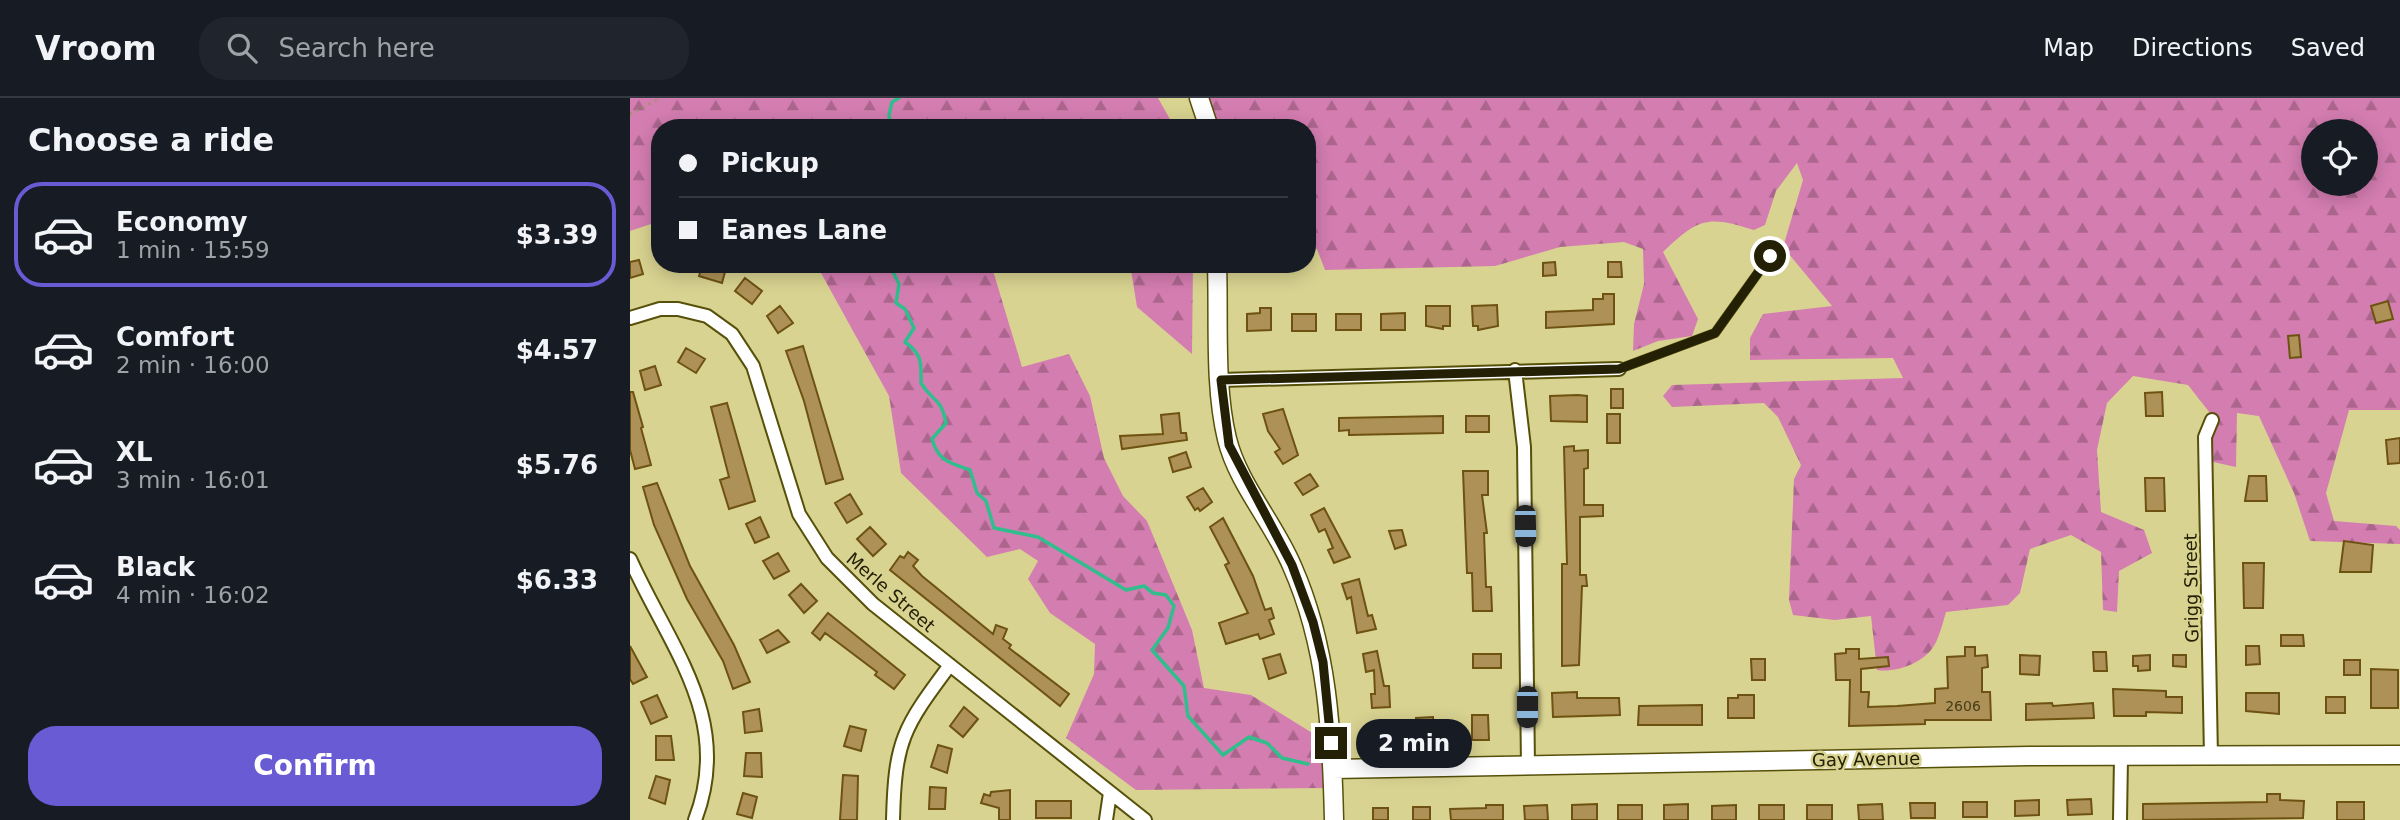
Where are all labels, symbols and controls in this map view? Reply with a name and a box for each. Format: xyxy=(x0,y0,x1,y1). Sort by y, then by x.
search box xyxy=(199,17,689,80)
text: Vroom xyxy=(35,29,157,68)
icon: search xyxy=(223,29,261,67)
text: Search here xyxy=(279,33,435,63)
text: Map xyxy=(2043,34,2094,62)
text: Directions xyxy=(2132,34,2253,62)
text: Saved xyxy=(2291,34,2365,62)
map controls xyxy=(2301,119,2378,196)
button: locate xyxy=(2301,119,2378,196)
text: Choose a ride xyxy=(28,121,274,159)
text: Pickup xyxy=(721,148,819,178)
icon: car xyxy=(32,203,95,266)
text: Economy xyxy=(116,207,247,237)
text: Eanes Lane xyxy=(721,215,887,245)
text: $3.39 xyxy=(516,220,598,250)
text: 1 min · 15:59 xyxy=(116,237,270,263)
route start xyxy=(1754,240,1786,272)
icon: car xyxy=(32,318,95,381)
text: Comfort xyxy=(116,322,234,352)
text: $4.57 xyxy=(516,335,598,365)
text: 2 min · 16:00 xyxy=(116,352,270,378)
icon: car xyxy=(32,433,95,496)
text: XL xyxy=(116,437,153,467)
text: $5.76 xyxy=(516,450,598,480)
text: 3 min · 16:01 xyxy=(116,467,270,493)
car xyxy=(1515,505,1536,547)
street label: Grigg Street xyxy=(2180,533,2202,643)
icon: car xyxy=(32,548,95,611)
street label: Merle Street xyxy=(842,548,940,636)
text: Black xyxy=(116,552,195,582)
text: $6.33 xyxy=(516,565,598,595)
text: 4 min · 16:02 xyxy=(116,582,270,608)
car xyxy=(1517,686,1538,728)
house number: 2606 xyxy=(1945,698,1981,714)
callout: 2 min xyxy=(1356,718,1471,768)
button: Confirm xyxy=(28,726,602,806)
route end xyxy=(1315,727,1347,759)
text: 2 min xyxy=(1378,730,1450,756)
street label: Gay Avenue xyxy=(1812,748,1920,770)

